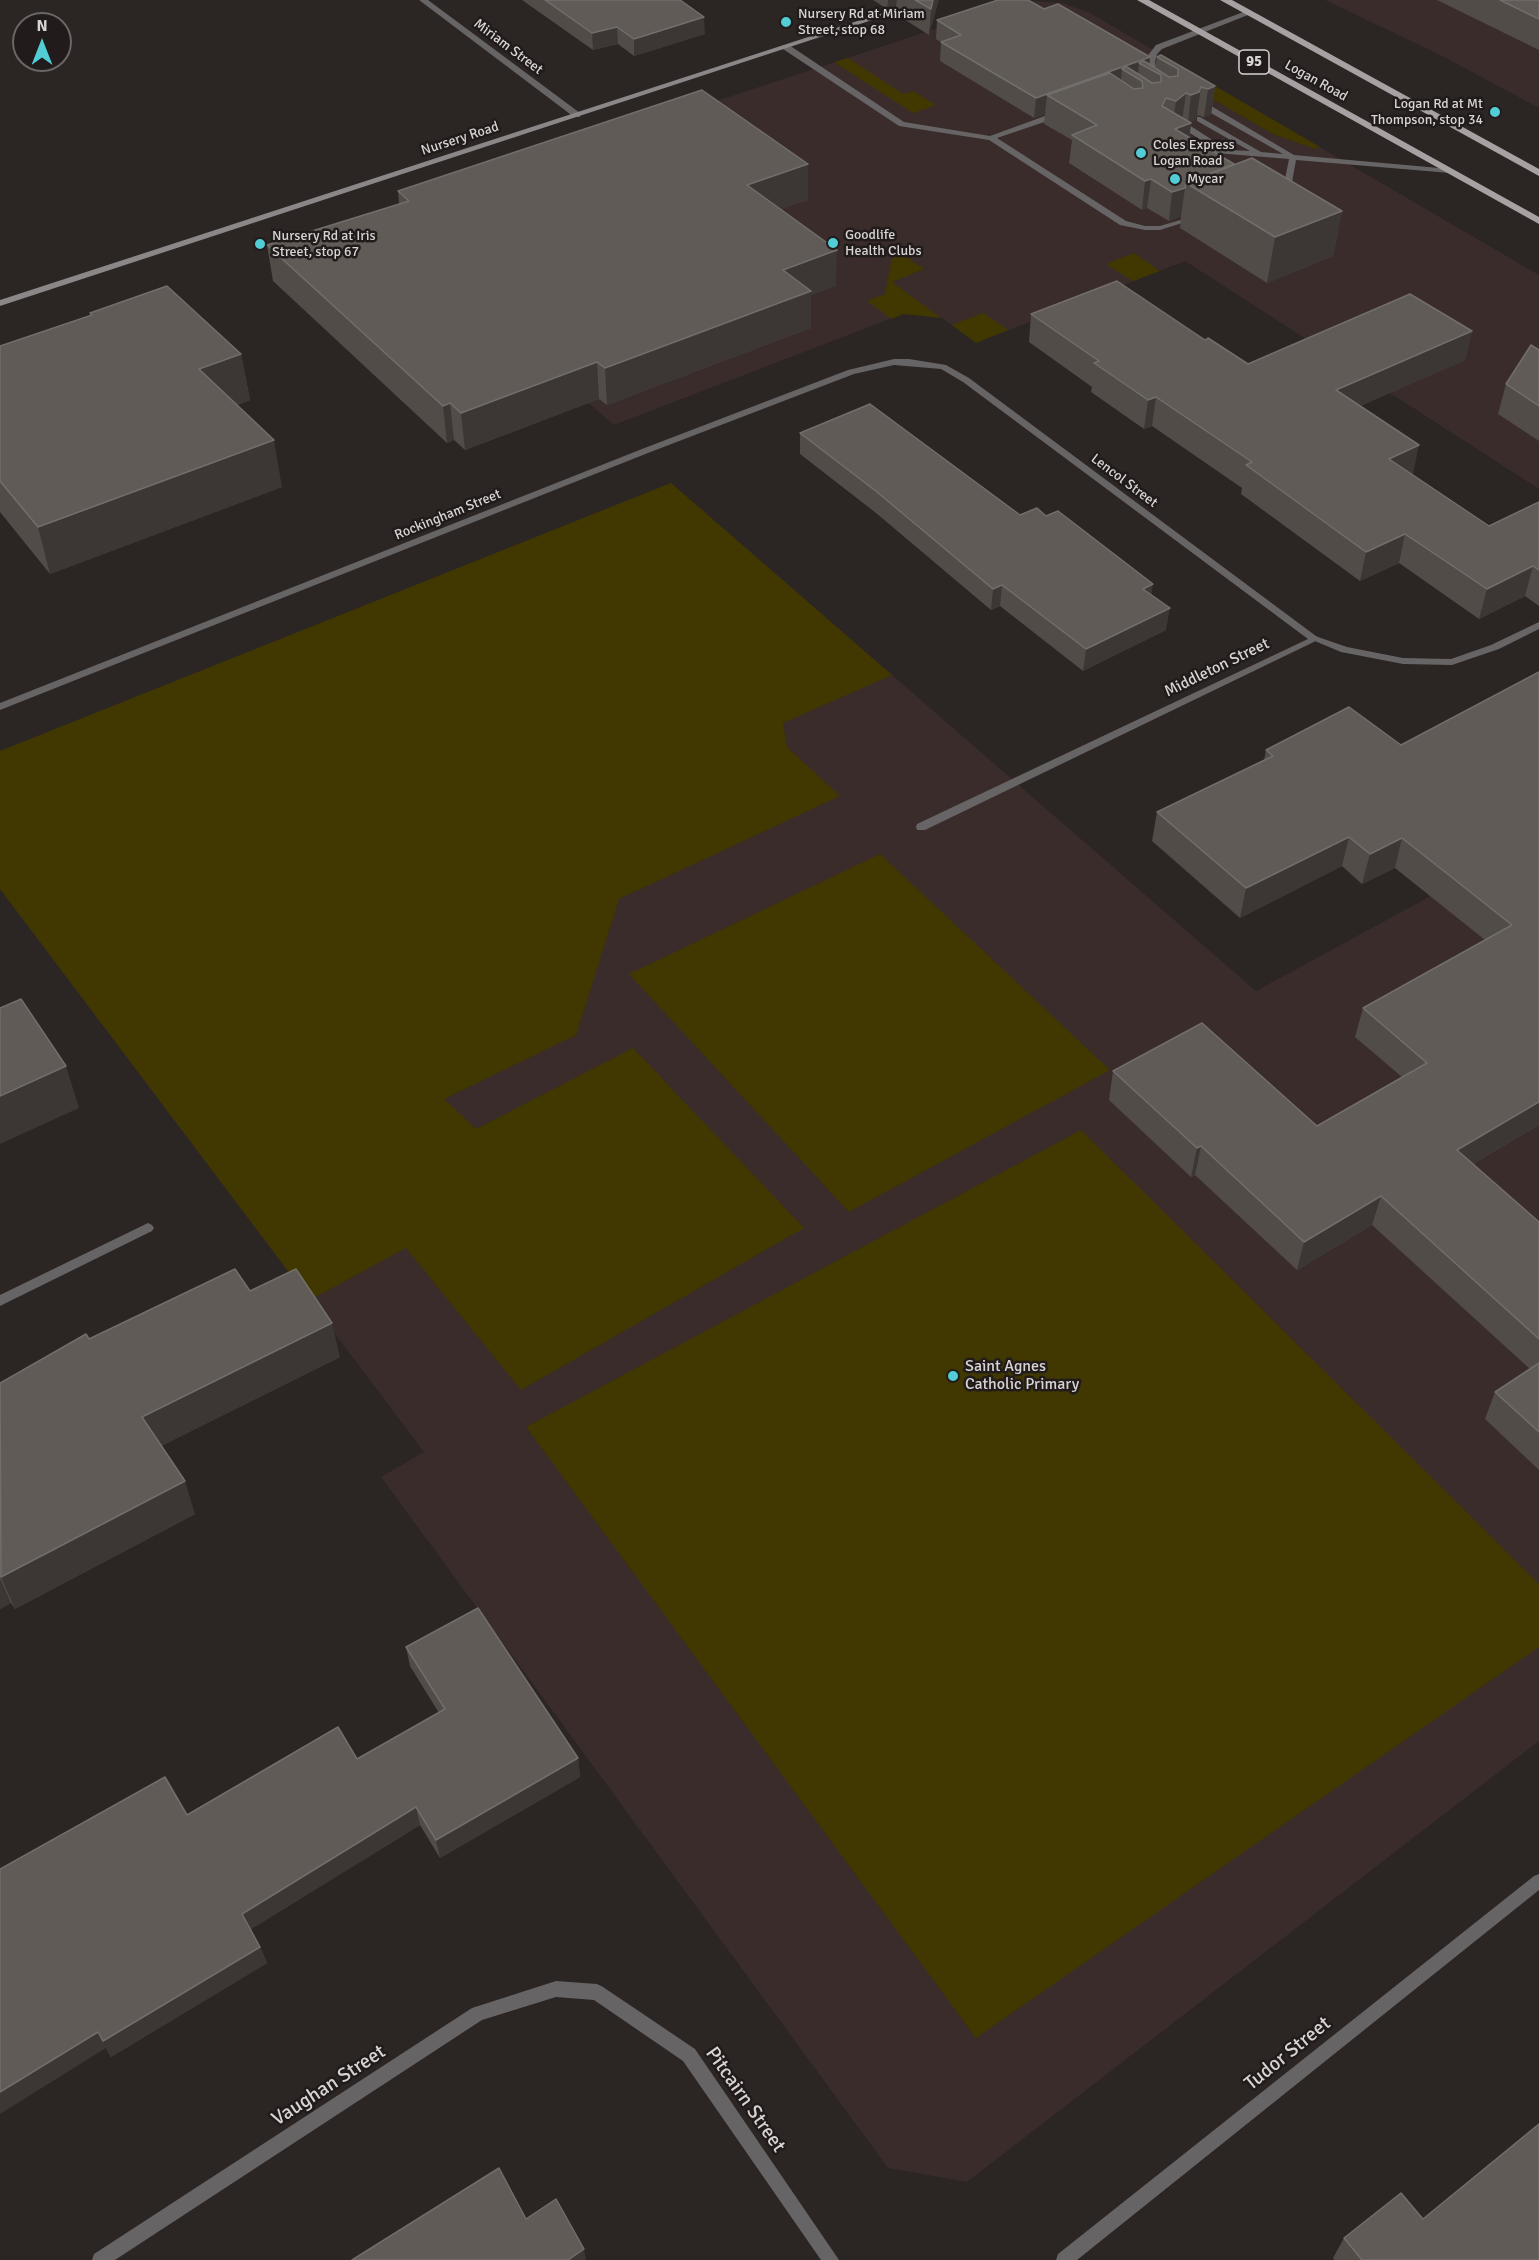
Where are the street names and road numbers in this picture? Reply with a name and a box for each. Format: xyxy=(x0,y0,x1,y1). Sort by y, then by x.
street label: Miriam Street xyxy=(470,16,546,78)
road number: 95 xyxy=(1239,50,1269,74)
street label: Logan Road xyxy=(1282,57,1350,105)
street label: Nursery Road xyxy=(419,119,501,159)
street label: Lencol Street xyxy=(1087,451,1161,511)
street label: Rockingham Street xyxy=(392,486,504,544)
street label: Middleton Street xyxy=(1161,634,1273,702)
street label: Tudor Street xyxy=(1240,2012,1336,2096)
street label: Vaughan Street xyxy=(268,2040,390,2132)
street label: Pitcairn Street xyxy=(700,2043,790,2157)

